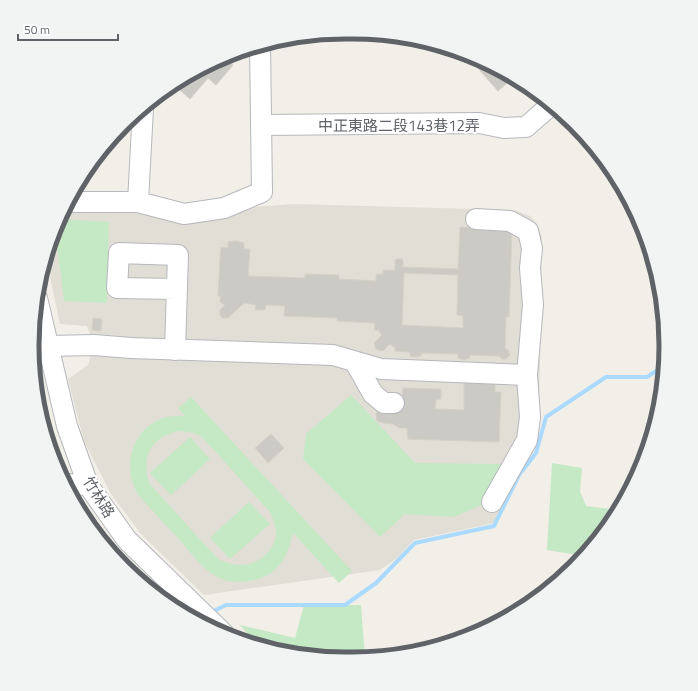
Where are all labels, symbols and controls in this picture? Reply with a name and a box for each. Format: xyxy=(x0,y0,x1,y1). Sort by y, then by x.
scale bar xyxy=(18,16,118,42)
text: 50 m xyxy=(24,20,50,39)
street label: 中正東路二段143巷12弄 xyxy=(318,114,480,137)
street label: 竹林路 xyxy=(77,472,121,522)

